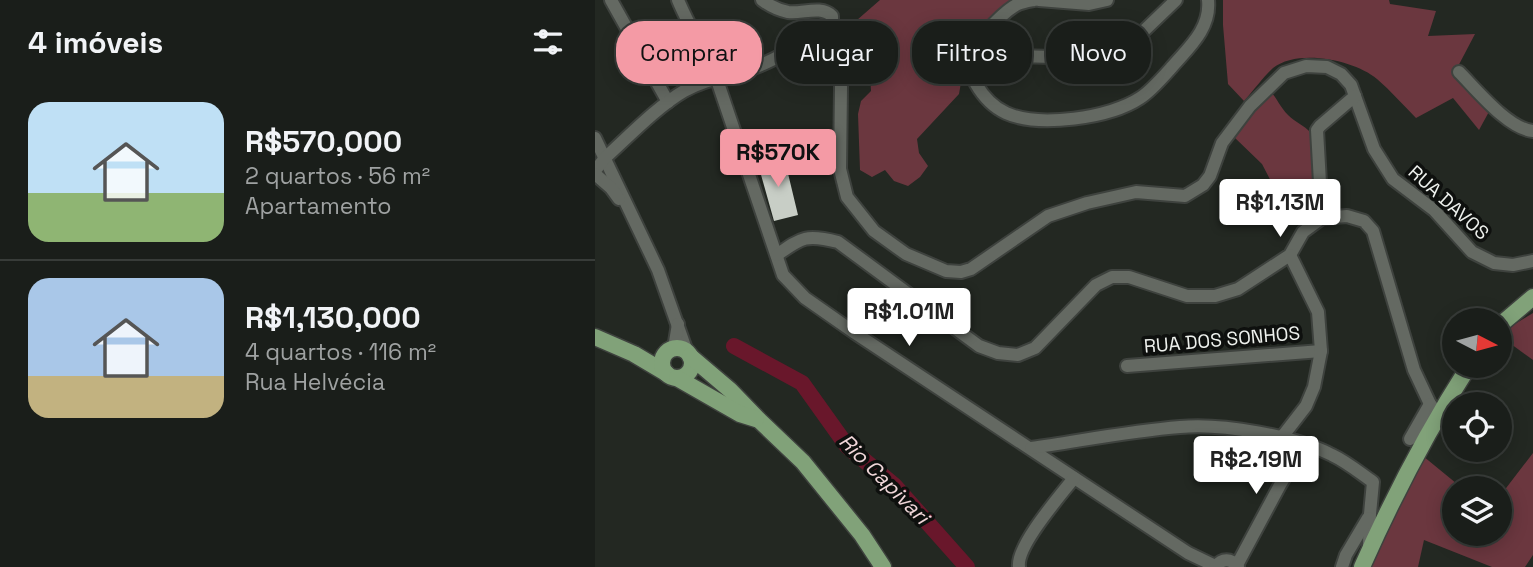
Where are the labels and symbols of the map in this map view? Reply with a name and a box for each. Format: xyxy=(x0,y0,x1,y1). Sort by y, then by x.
pin: R$570K xyxy=(721,130,835,189)
street label: RUA DAVOS xyxy=(1403,160,1494,245)
pin: R$1.13M xyxy=(1215,180,1345,239)
pin: R$1.01M xyxy=(844,288,974,348)
north arrow xyxy=(1442,308,1512,378)
street label: RUA DOS SONHOS xyxy=(1143,320,1301,359)
water label: Rio Capivari xyxy=(833,428,937,532)
pin: R$2.19M xyxy=(1191,436,1321,496)

